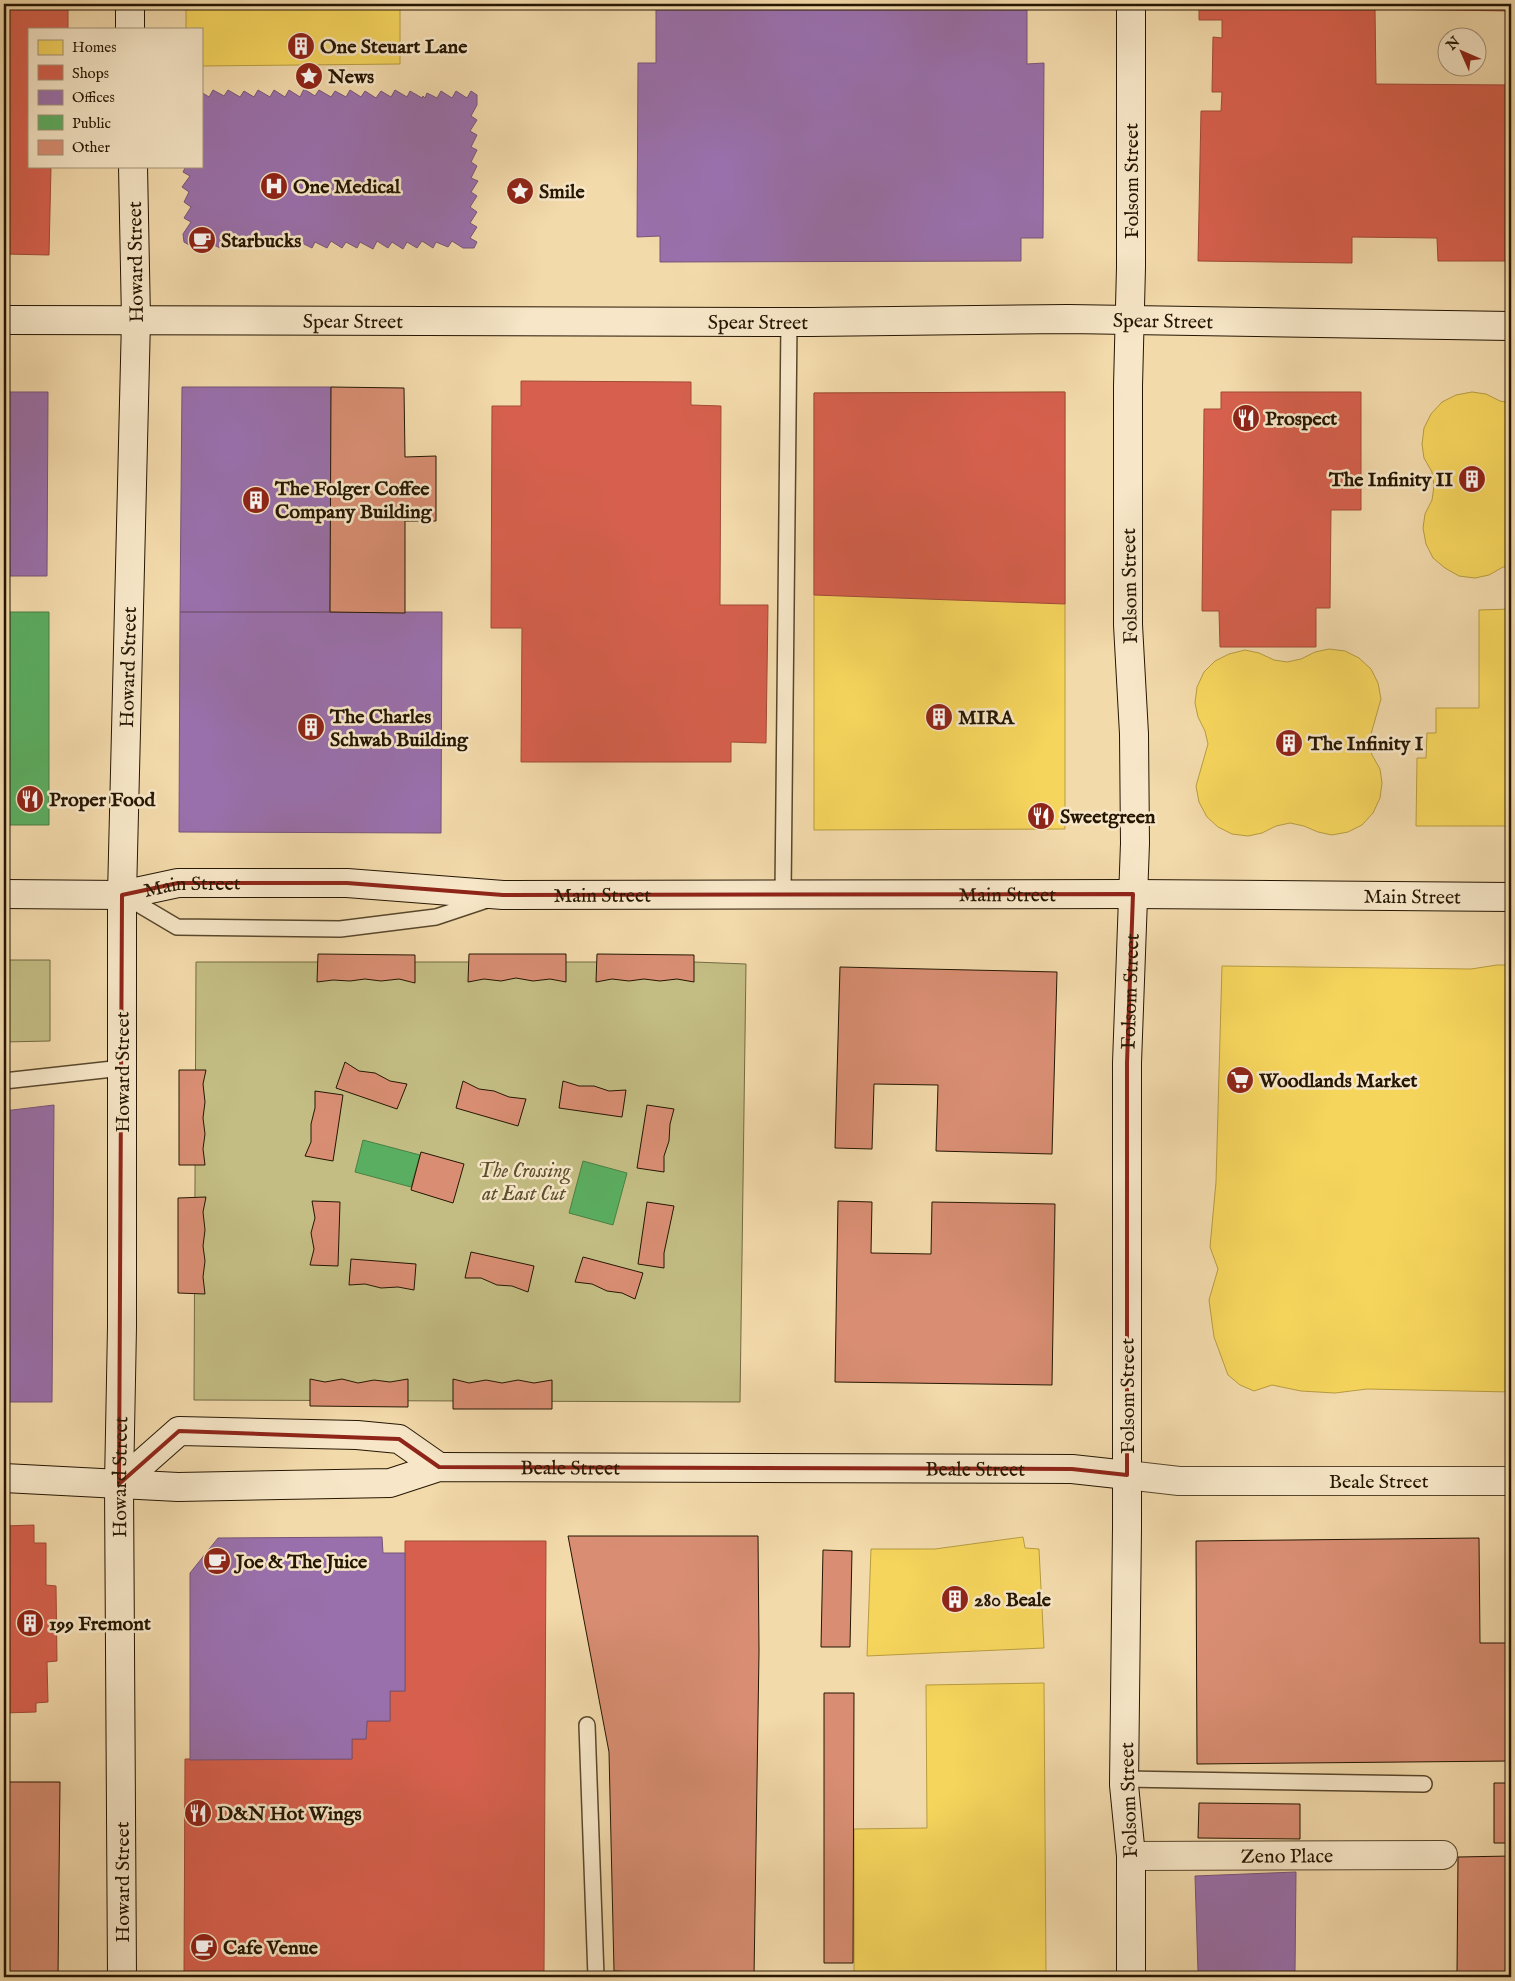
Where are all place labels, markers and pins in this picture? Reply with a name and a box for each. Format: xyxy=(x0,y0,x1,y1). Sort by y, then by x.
building icon: One Steuart Lane xyxy=(286,31,316,61)
place label: One Steuart Lane xyxy=(320,35,468,60)
place icon: News xyxy=(294,61,324,91)
place label: News xyxy=(327,65,374,90)
hospital icon: One Medical xyxy=(259,171,289,201)
place label: One Medical xyxy=(293,175,401,200)
place icon: Smile xyxy=(505,176,535,206)
place label: Smile xyxy=(539,180,585,205)
cafe icon: Starbucks xyxy=(187,225,217,255)
place label: Starbucks xyxy=(221,229,301,254)
restaurant icon: Prospect xyxy=(1231,403,1261,433)
place label: Prospect xyxy=(1265,407,1337,432)
building icon: The Infinity II xyxy=(1457,464,1487,494)
place label: The Infinity II xyxy=(1328,468,1453,493)
place label: The Folger Coffee Company Building xyxy=(274,477,433,525)
building icon: The Folger Coffee Company Building xyxy=(241,485,271,515)
building icon: MIRA xyxy=(924,702,954,732)
place label: The Charles Schwab Building xyxy=(329,705,469,753)
place label: MIRA xyxy=(958,706,1016,731)
building icon: The Charles Schwab Building xyxy=(296,712,326,742)
building icon: The Infinity I xyxy=(1274,728,1304,758)
place label: The Infinity I xyxy=(1307,732,1424,757)
restaurant icon: Proper Food xyxy=(15,784,45,814)
place label: Proper Food xyxy=(49,788,156,813)
restaurant icon: Sweetgreen xyxy=(1026,801,1056,831)
place label: Sweetgreen xyxy=(1060,805,1156,830)
supermarket icon: Woodlands Market xyxy=(1225,1065,1255,1095)
place label: Woodlands Market xyxy=(1258,1069,1418,1094)
cafe icon: Joe & The Juice xyxy=(202,1546,232,1576)
place label: Joe & The Juice xyxy=(233,1550,368,1575)
building icon: 280 Beale xyxy=(940,1584,970,1614)
place label: 280 Beale xyxy=(974,1588,1052,1613)
building icon: 199 Fremont xyxy=(15,1608,45,1638)
place label: 199 Fremont xyxy=(49,1612,151,1637)
restaurant icon: D&N Hot Wings xyxy=(183,1798,213,1828)
place label: D&N Hot Wings xyxy=(217,1802,362,1827)
cafe icon: Cafe Venue xyxy=(189,1932,219,1962)
place label: Cafe Venue xyxy=(223,1936,319,1961)

